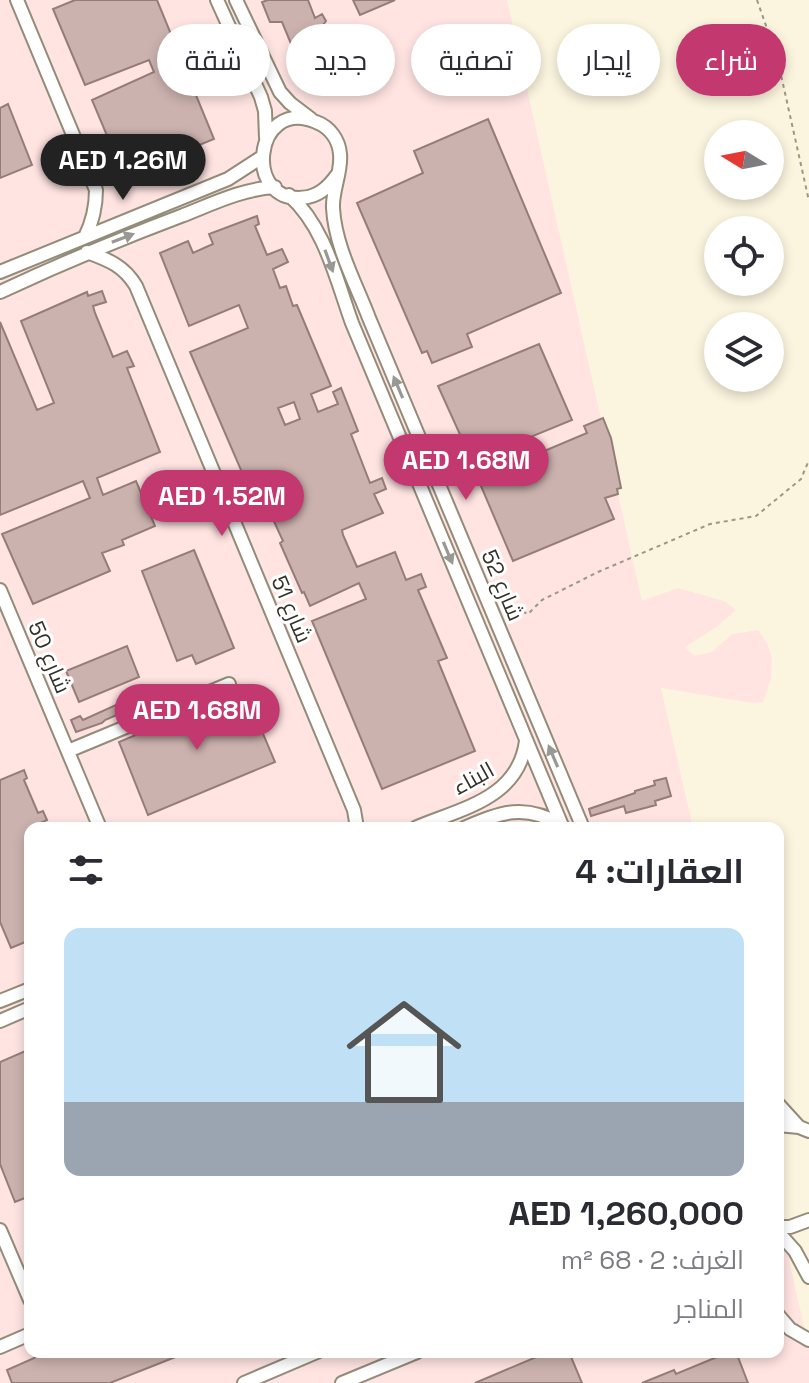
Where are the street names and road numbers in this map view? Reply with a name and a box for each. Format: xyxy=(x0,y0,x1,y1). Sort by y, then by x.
street label: شارع 52 xyxy=(475,545,530,625)
street label: شارع 51 xyxy=(264,571,319,647)
street label: شارع 50 xyxy=(21,617,78,698)
street label: البناء xyxy=(447,755,499,801)

